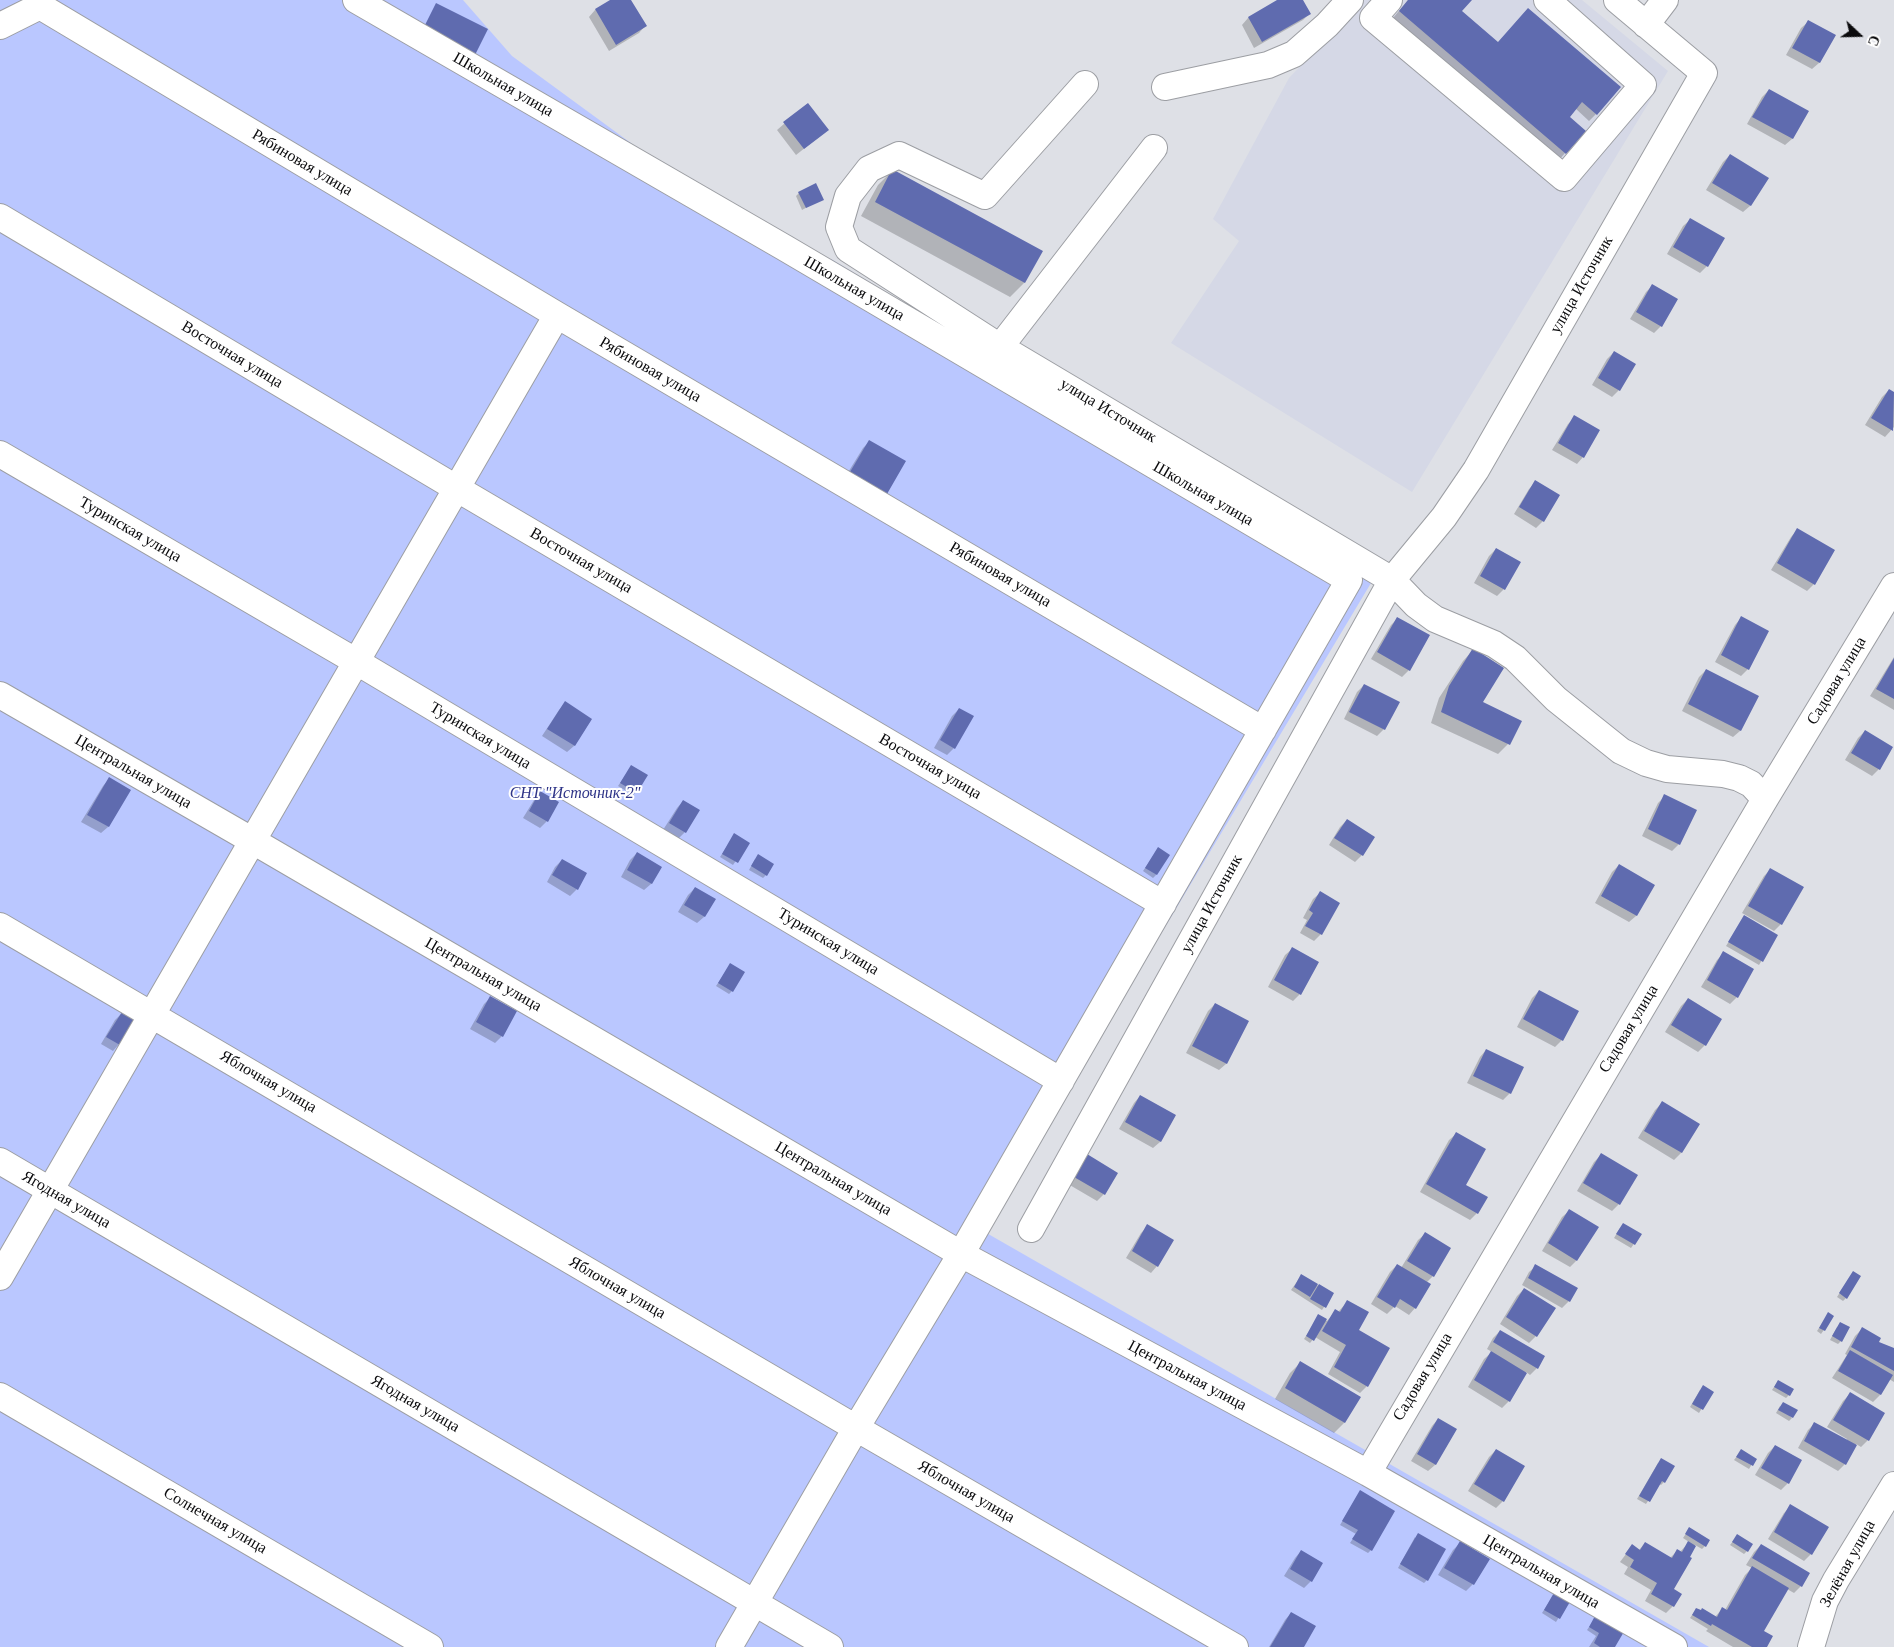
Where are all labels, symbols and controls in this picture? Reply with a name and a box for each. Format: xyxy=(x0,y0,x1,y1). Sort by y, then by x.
north arrow xyxy=(1834,10,1884,60)
text: С xyxy=(1865,33,1882,48)
street label: Школьная улица xyxy=(449,49,557,121)
street label: Рябиновая улица xyxy=(248,125,356,201)
street label: улица Источник xyxy=(1546,233,1618,337)
street label: Школьная улица xyxy=(800,253,908,325)
street label: Восточная улица xyxy=(178,317,286,393)
street label: Рябиновая улица xyxy=(596,333,704,407)
street label: улица Источник xyxy=(1056,375,1160,447)
street label: Школьная улица xyxy=(1149,458,1257,530)
street label: Туринская улица xyxy=(76,493,184,567)
street label: Восточная улица xyxy=(526,524,636,598)
street label: Рябиновая улица xyxy=(946,538,1054,612)
street label: Садовая улица xyxy=(1803,634,1871,728)
street label: Туринская улица xyxy=(426,698,534,774)
street label: Восточная улица xyxy=(875,730,985,804)
street label: Центральная улица xyxy=(71,731,195,813)
park label: СНТ "Источник-2" xyxy=(510,784,640,804)
street label: улица Источник xyxy=(1177,851,1247,957)
street label: Туринская улица xyxy=(774,904,882,980)
street label: Центральная улица xyxy=(421,934,545,1016)
street label: Садовая улица xyxy=(1595,982,1663,1076)
street label: Яблочная улица xyxy=(216,1047,320,1117)
street label: Центральная улица xyxy=(771,1138,895,1220)
street label: Ягодная улица xyxy=(18,1167,114,1233)
street label: Яблочная улица xyxy=(565,1253,669,1323)
street label: Садовая улица xyxy=(1389,1330,1457,1424)
street label: Центральная улица xyxy=(1124,1337,1250,1415)
street label: Ягодная улица xyxy=(367,1371,463,1437)
street label: Яблочная улица xyxy=(914,1457,1018,1527)
street label: Солнечная улица xyxy=(160,1484,270,1558)
street label: Зелёная улица xyxy=(1816,1517,1880,1611)
street label: Центральная улица xyxy=(1479,1531,1603,1613)

